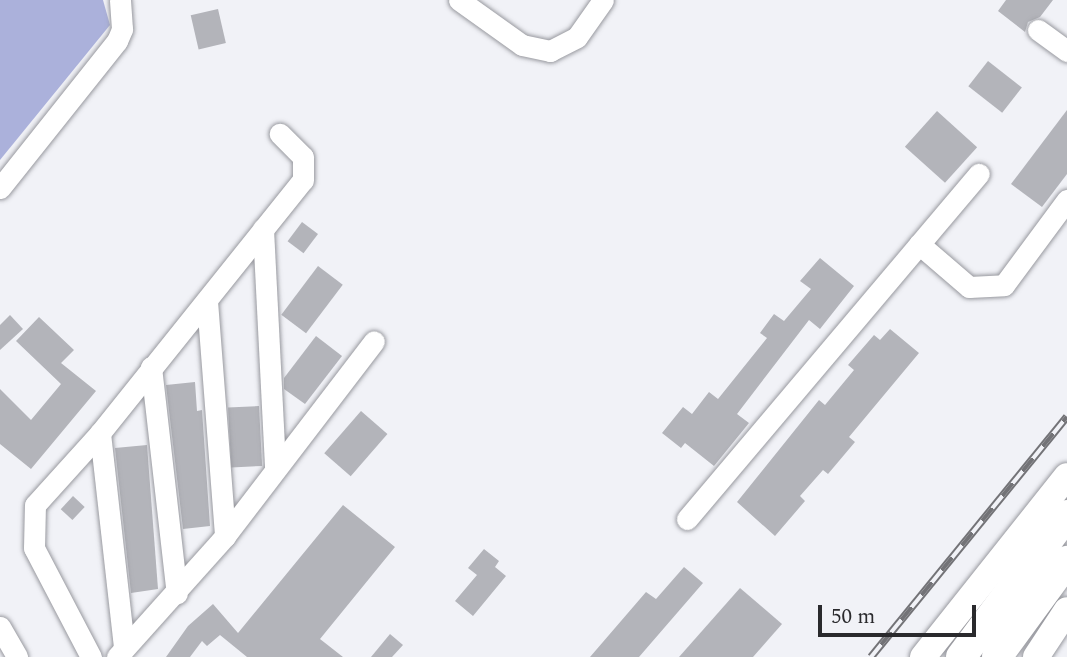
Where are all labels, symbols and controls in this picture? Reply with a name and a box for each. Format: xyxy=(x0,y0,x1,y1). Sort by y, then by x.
scale bar xyxy=(822,590,979,634)
text: 50 m xyxy=(831,601,875,633)

